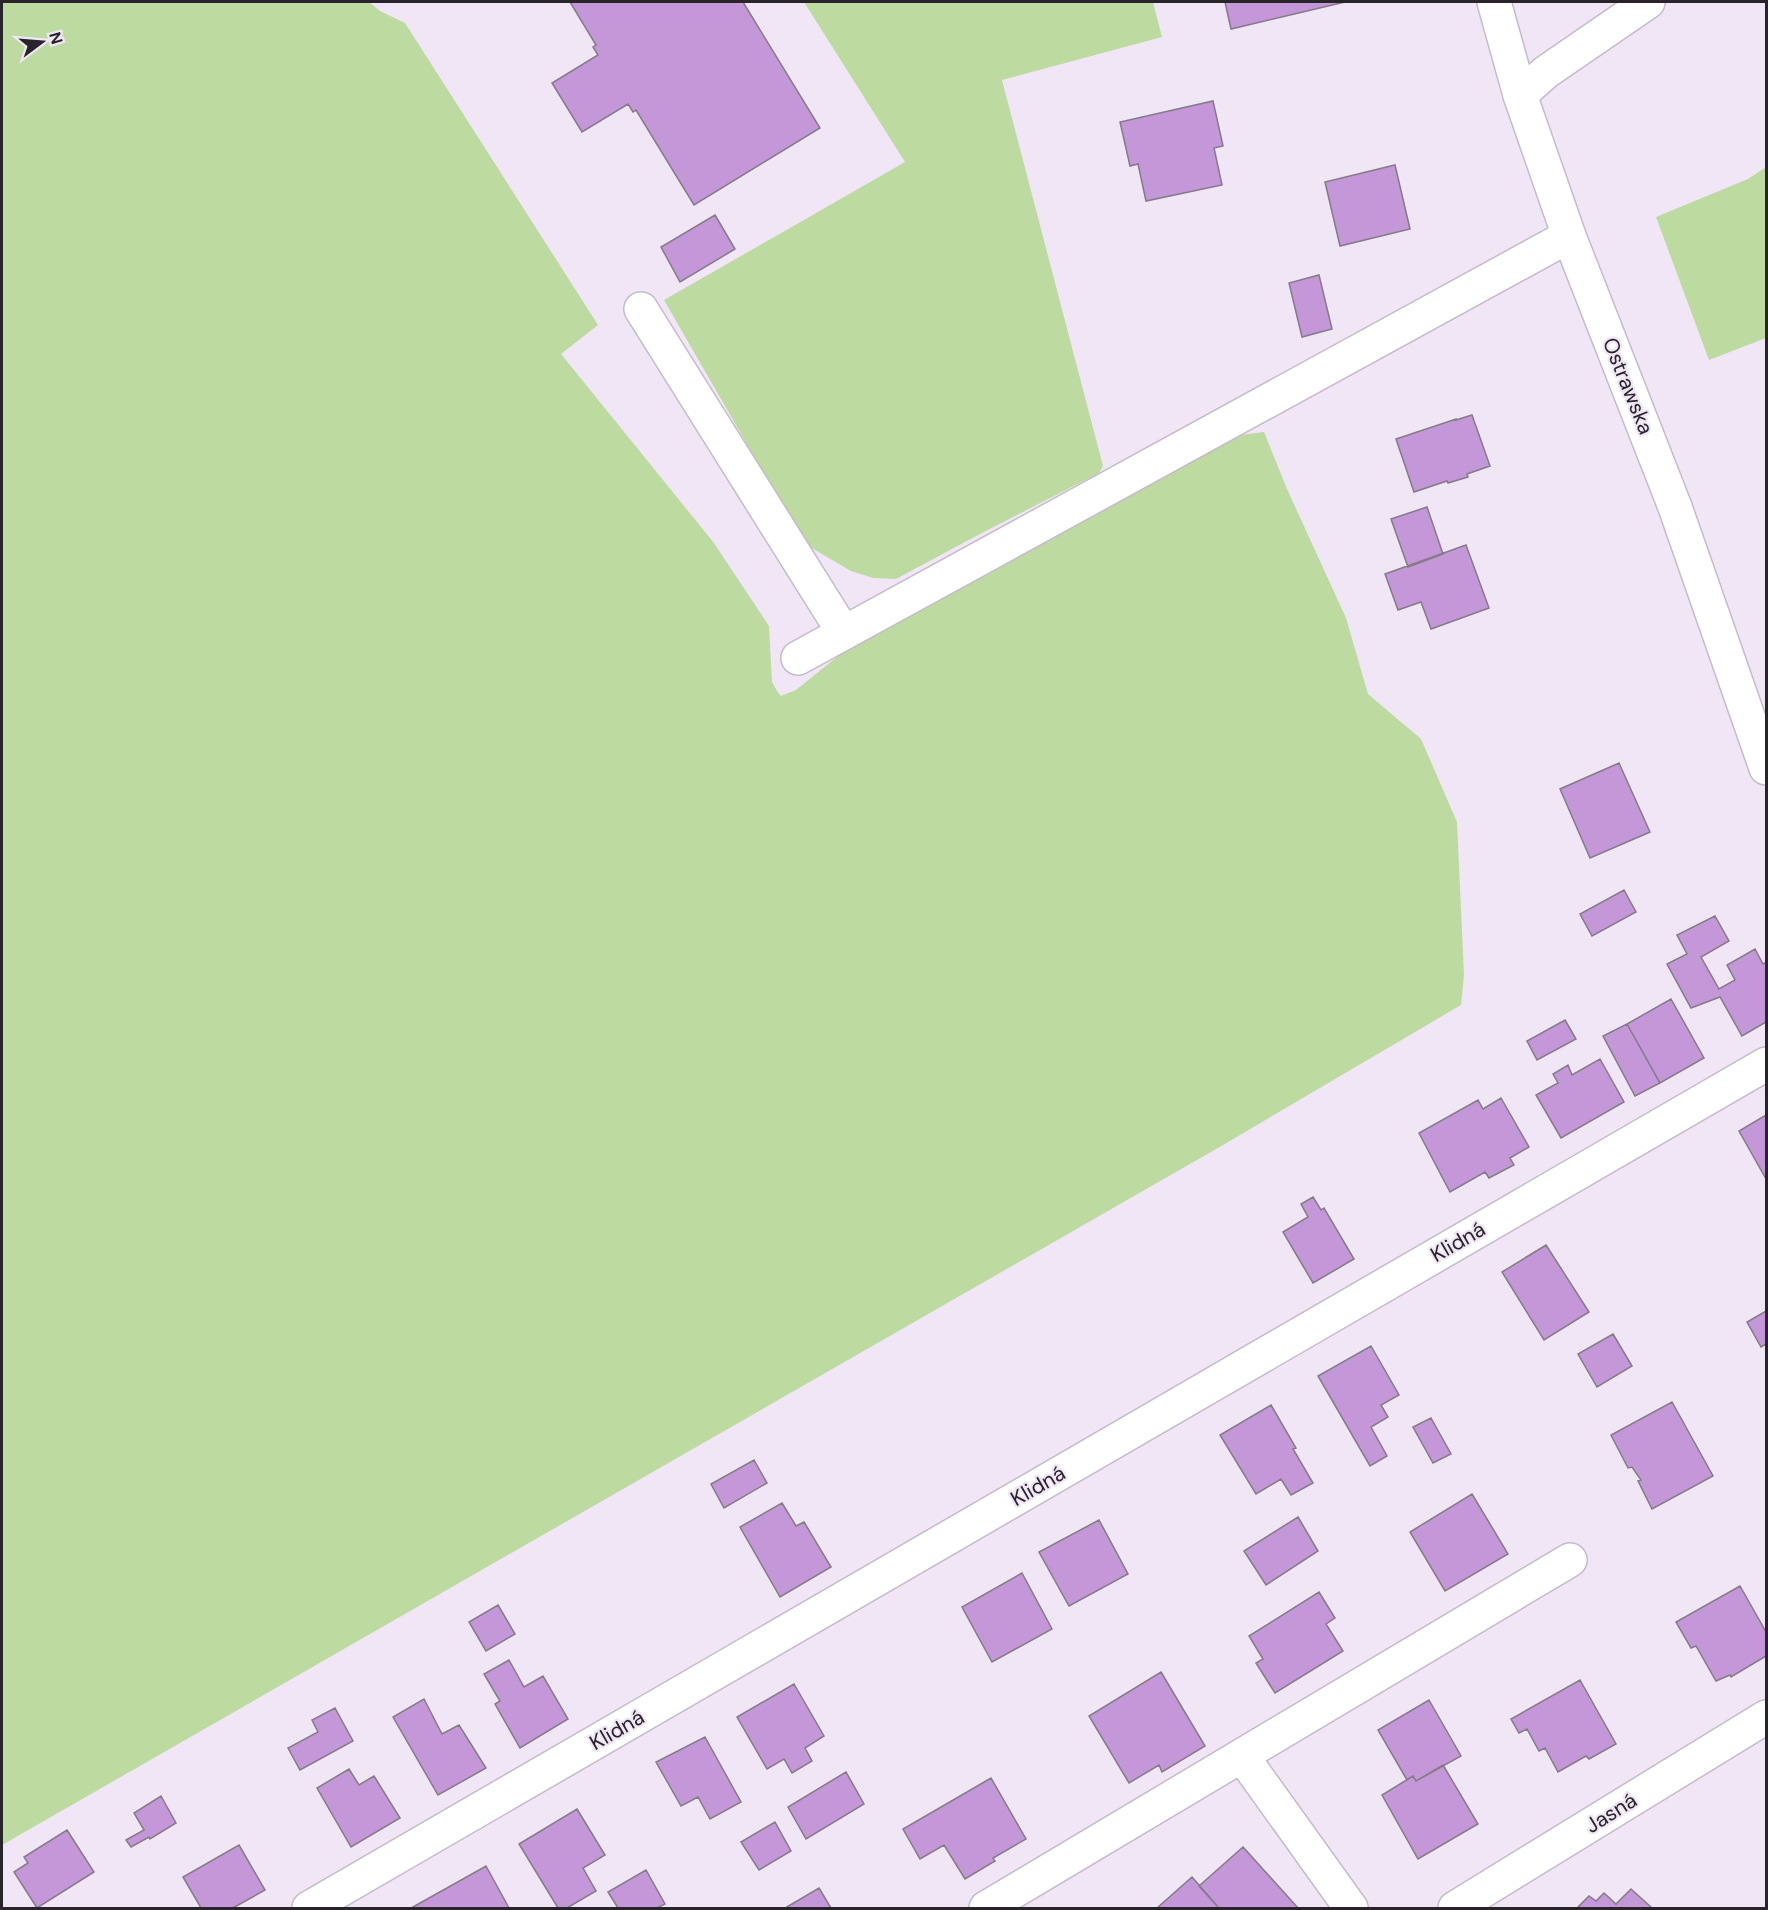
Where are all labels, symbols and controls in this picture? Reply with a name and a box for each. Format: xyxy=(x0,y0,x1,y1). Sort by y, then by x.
north arrow xyxy=(12,12,72,72)
text: N xyxy=(44,29,68,47)
street label: Ostrawska xyxy=(1596,333,1660,439)
street label: Klidná xyxy=(1426,1215,1490,1269)
street label: Klidná xyxy=(1006,1459,1070,1513)
street label: Klidná xyxy=(585,1703,649,1757)
street label: Jasná xyxy=(1580,1786,1642,1840)

